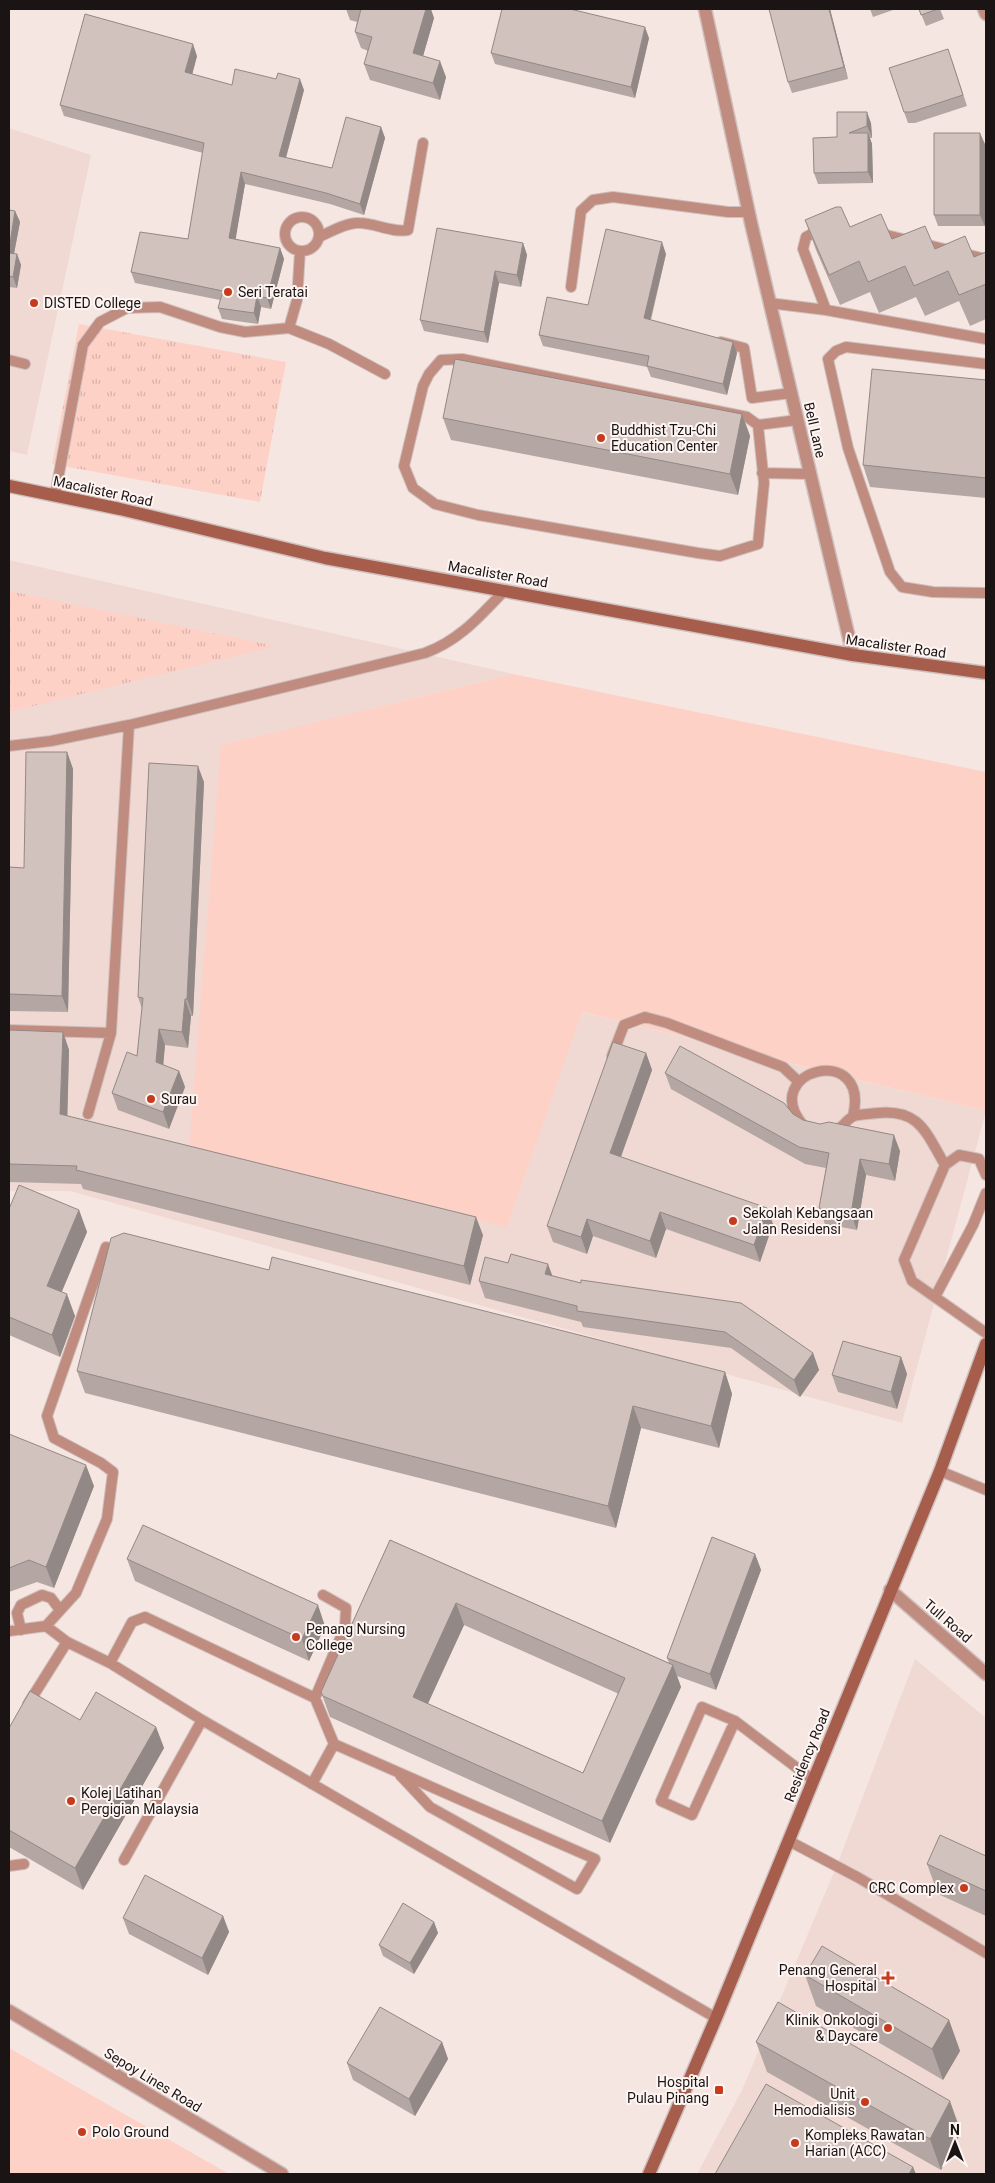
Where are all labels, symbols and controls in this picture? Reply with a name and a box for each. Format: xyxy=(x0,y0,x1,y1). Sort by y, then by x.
place label: Seri Teratai xyxy=(238,284,308,300)
marker: Seri Teratai xyxy=(222,286,234,298)
place label: DISTED College xyxy=(44,295,141,311)
marker: DISTED College xyxy=(28,297,40,309)
street label: Bell Lane xyxy=(801,401,829,459)
place label: Buddhist Tzu-Chi Education Center xyxy=(611,422,718,454)
marker: Buddhist Tzu-Chi Education Center xyxy=(595,432,607,444)
street label: Macalister Road xyxy=(52,473,154,509)
street label: Macalister Road xyxy=(447,557,549,591)
street label: Macalister Road xyxy=(845,631,947,661)
place label: Surau xyxy=(161,1091,197,1107)
marker: Surau xyxy=(145,1093,157,1105)
place label: Sekolah Kebangsaan Jalan Residensi xyxy=(743,1205,873,1237)
marker: Sekolah Kebangsaan Jalan Residensi xyxy=(727,1215,739,1227)
street label: Tull Road xyxy=(921,1596,975,1646)
place label: Penang Nursing College xyxy=(306,1621,405,1653)
marker: Penang Nursing College xyxy=(290,1631,302,1643)
street label: Residency Road xyxy=(781,1706,833,1804)
place label: Kolej Latihan Pergigian Malaysia xyxy=(81,1785,199,1817)
marker: Kolej Latihan Pergigian Malaysia xyxy=(65,1795,77,1807)
place label: CRC Complex xyxy=(869,1880,954,1896)
marker: CRC Complex xyxy=(958,1882,970,1894)
place label: Penang General Hospital xyxy=(779,1962,877,1994)
marker: Penang General Hospital xyxy=(881,1971,895,1985)
place label: Klinik Onkologi & Daycare xyxy=(786,2012,878,2044)
marker: Klinik Onkologi & Daycare xyxy=(882,2022,894,2034)
street label: Sepoy Lines Road xyxy=(102,2045,204,2115)
place label: Hospital Pulau Pinang xyxy=(627,2074,709,2106)
marker: Hospital Pulau Pinang xyxy=(713,2084,725,2096)
place label: Unit Hemodialisis xyxy=(774,2086,855,2118)
marker: Unit Hemodialisis xyxy=(859,2096,871,2108)
north arrow xyxy=(930,2118,980,2168)
text: N xyxy=(950,2122,960,2138)
place label: Polo Ground xyxy=(92,2124,169,2140)
marker: Polo Ground xyxy=(76,2126,88,2138)
place label: Kompleks Rawatan Harian (ACC) xyxy=(805,2127,925,2160)
marker: Kompleks Rawatan Harian (ACC) xyxy=(789,2137,801,2149)

